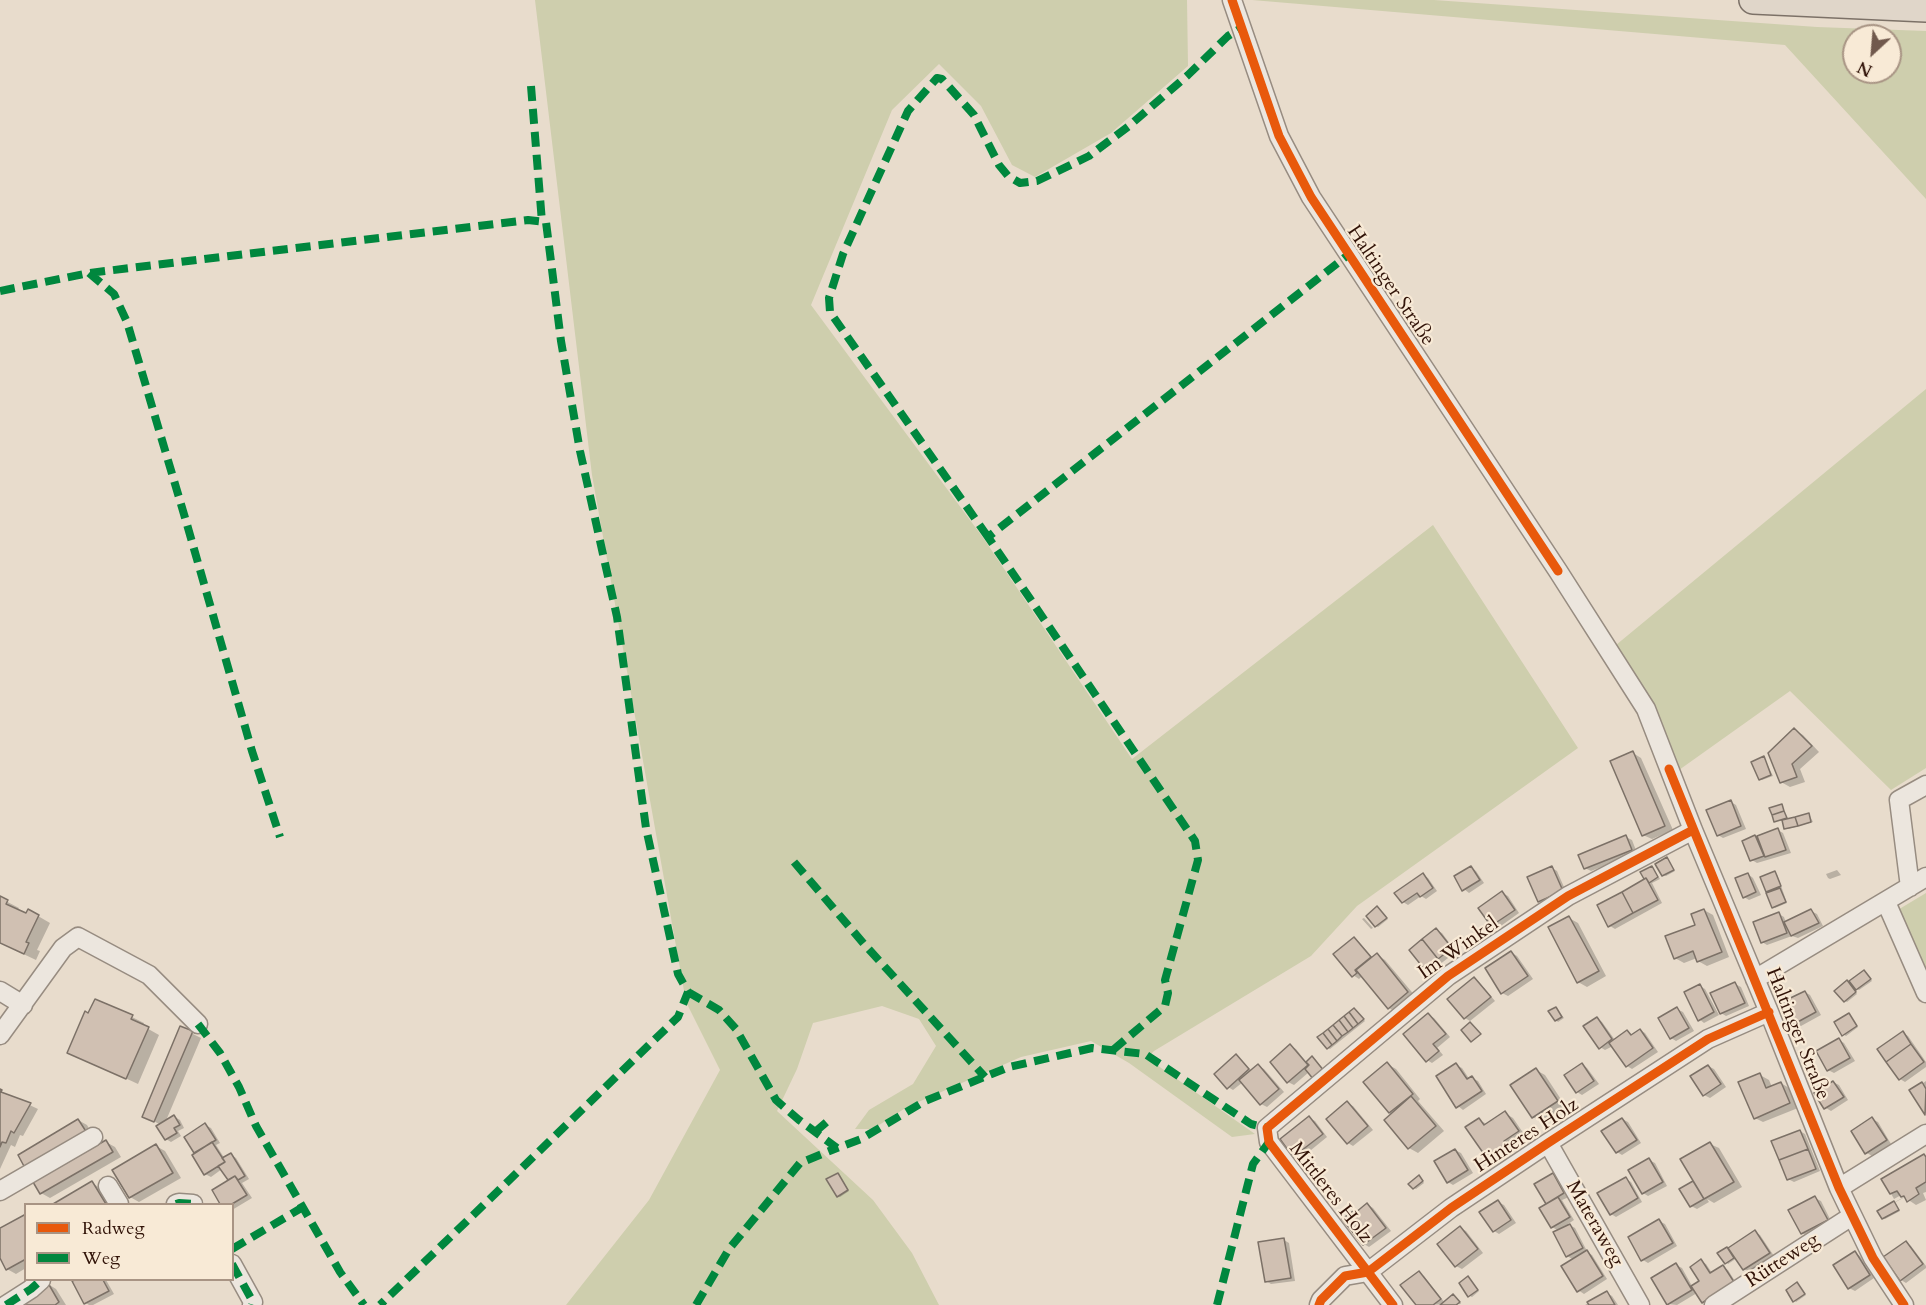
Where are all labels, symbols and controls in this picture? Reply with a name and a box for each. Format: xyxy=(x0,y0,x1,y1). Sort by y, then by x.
north arrow xyxy=(1842,24,1902,84)
text: N xyxy=(1854,55,1876,81)
street label: Haltinger Straße xyxy=(1341,221,1439,351)
street label: Im Winkel xyxy=(1414,912,1504,986)
street label: Haltinger Straße xyxy=(1760,965,1834,1103)
street label: Hinteres Holz xyxy=(1471,1094,1583,1178)
street label: Mittleres Holz xyxy=(1283,1138,1377,1248)
street label: Materaweg xyxy=(1560,1177,1628,1271)
legend xyxy=(24,1203,234,1281)
text: Radweg xyxy=(82,1216,145,1241)
street label: Rütteweg xyxy=(1742,1228,1824,1294)
text: Weg xyxy=(82,1246,120,1271)

